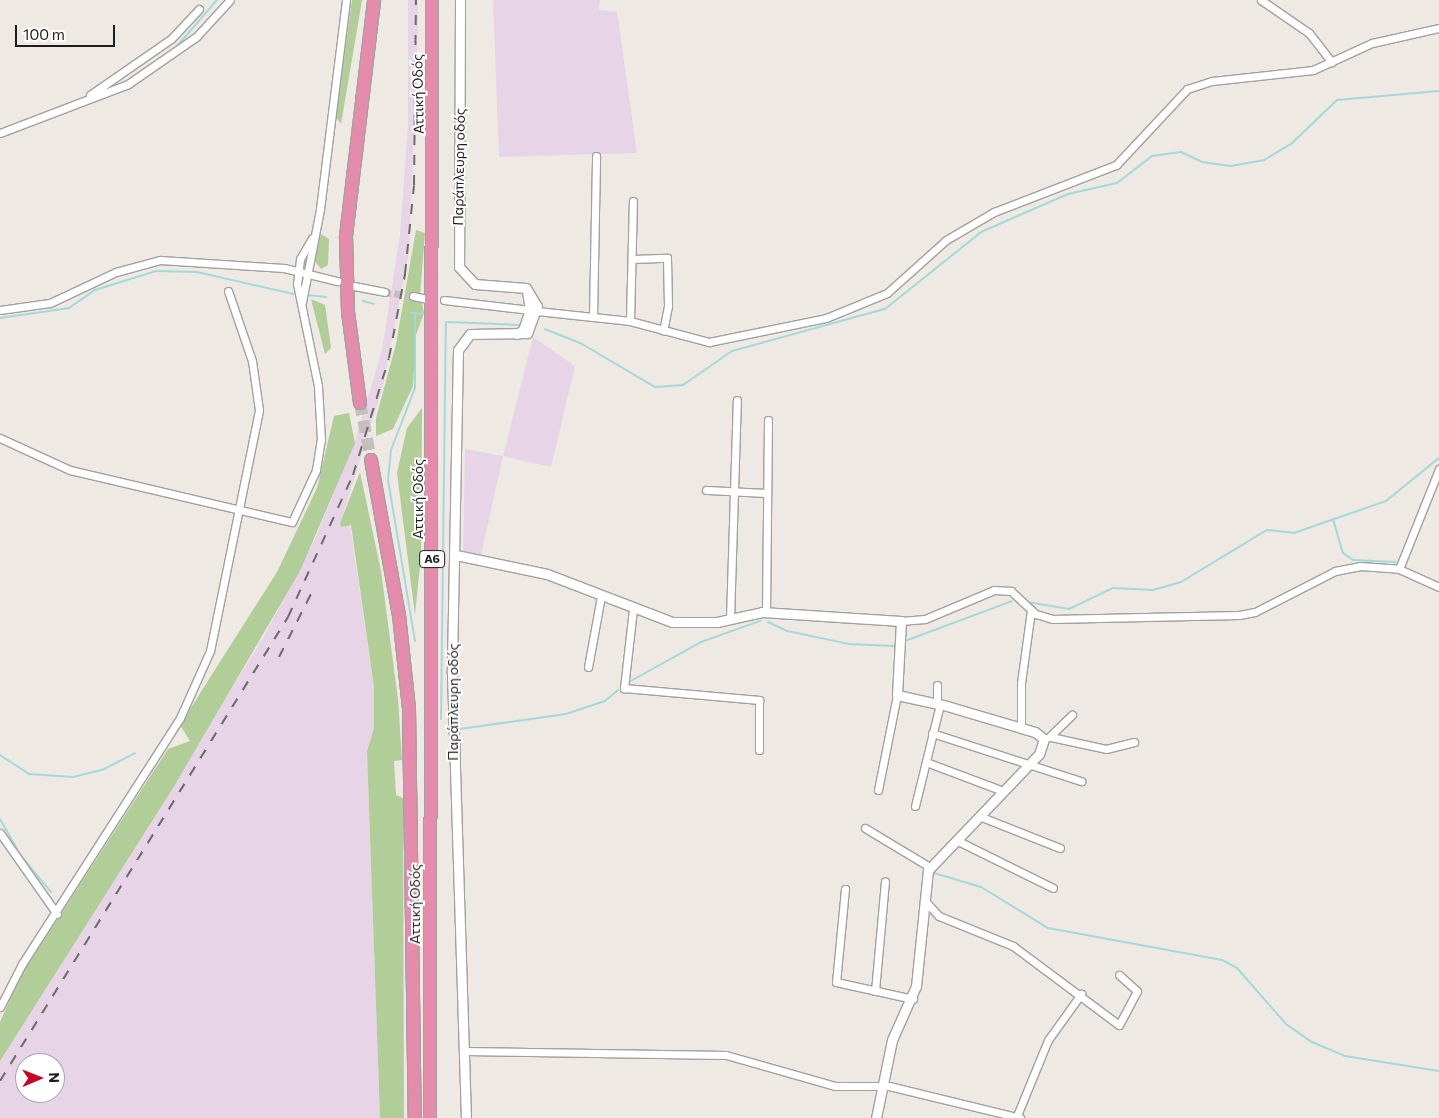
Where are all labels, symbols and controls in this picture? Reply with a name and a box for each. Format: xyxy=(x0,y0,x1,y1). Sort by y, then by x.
scale bar xyxy=(18,15,118,47)
text: 100 m xyxy=(23,25,65,43)
street label: Αττική Οδός xyxy=(409,54,427,134)
street label: Παράπλευρη οδός xyxy=(450,108,468,226)
street label: Αττική Οδός xyxy=(410,459,426,539)
road number: Α6 xyxy=(418,550,446,568)
street label: Παράπλευρη οδός xyxy=(445,643,461,761)
street label: Αττική Οδός xyxy=(407,864,423,944)
north arrow xyxy=(15,1053,65,1103)
text: N xyxy=(46,1072,63,1083)

